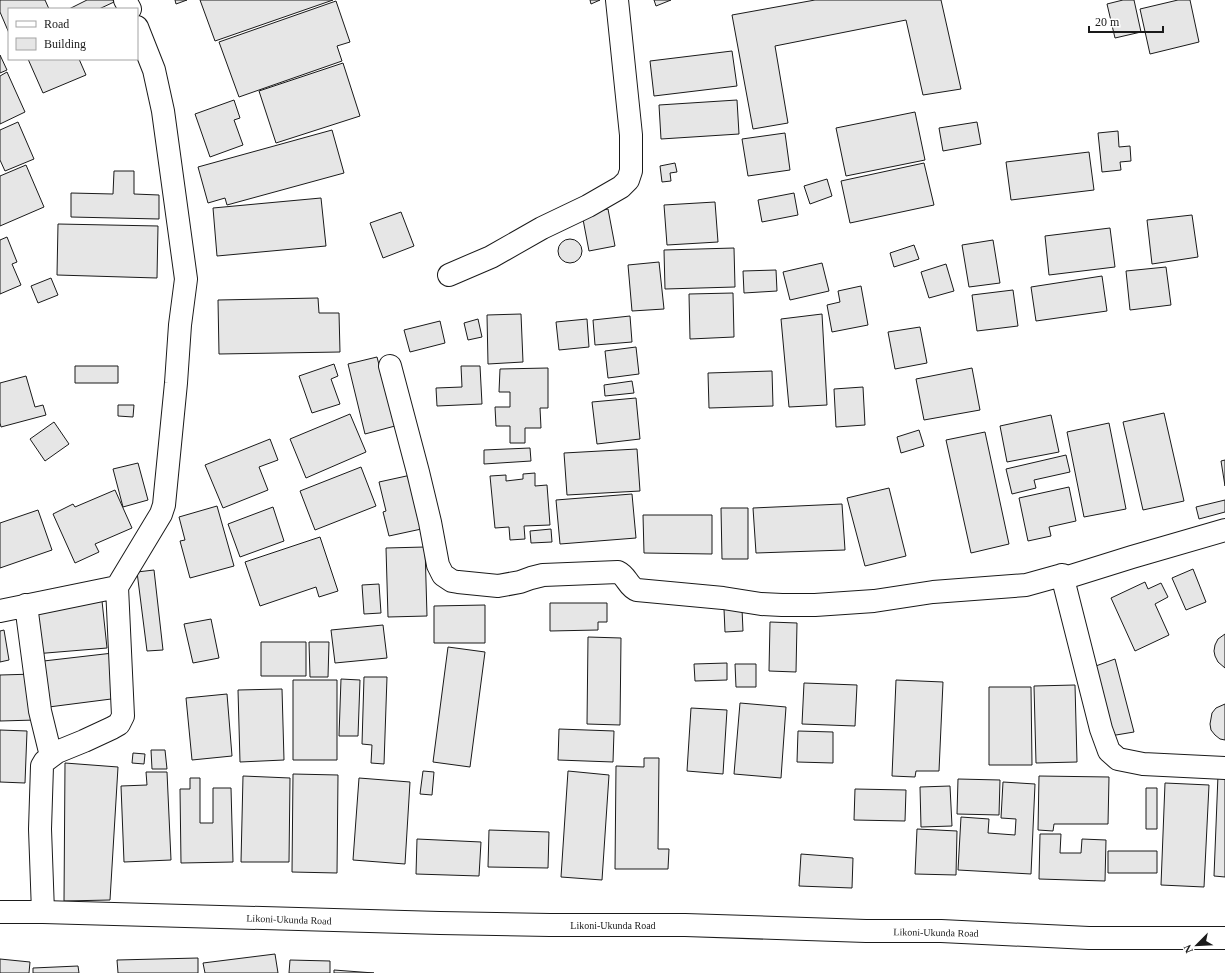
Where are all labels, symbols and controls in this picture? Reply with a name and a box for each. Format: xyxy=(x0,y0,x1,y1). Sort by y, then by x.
legend xyxy=(8,8,138,60)
scale bar xyxy=(1089,8,1163,34)
text: 20 m xyxy=(1095,15,1120,29)
text: Road xyxy=(44,17,69,31)
text: Building xyxy=(44,37,86,51)
street label: Likoni-Ukunda Road xyxy=(246,913,332,926)
street label: Likoni-Ukunda Road xyxy=(570,920,656,931)
north arrow xyxy=(1177,925,1217,965)
street label: Likoni-Ukunda Road xyxy=(893,926,979,939)
text: N xyxy=(1181,943,1195,955)

